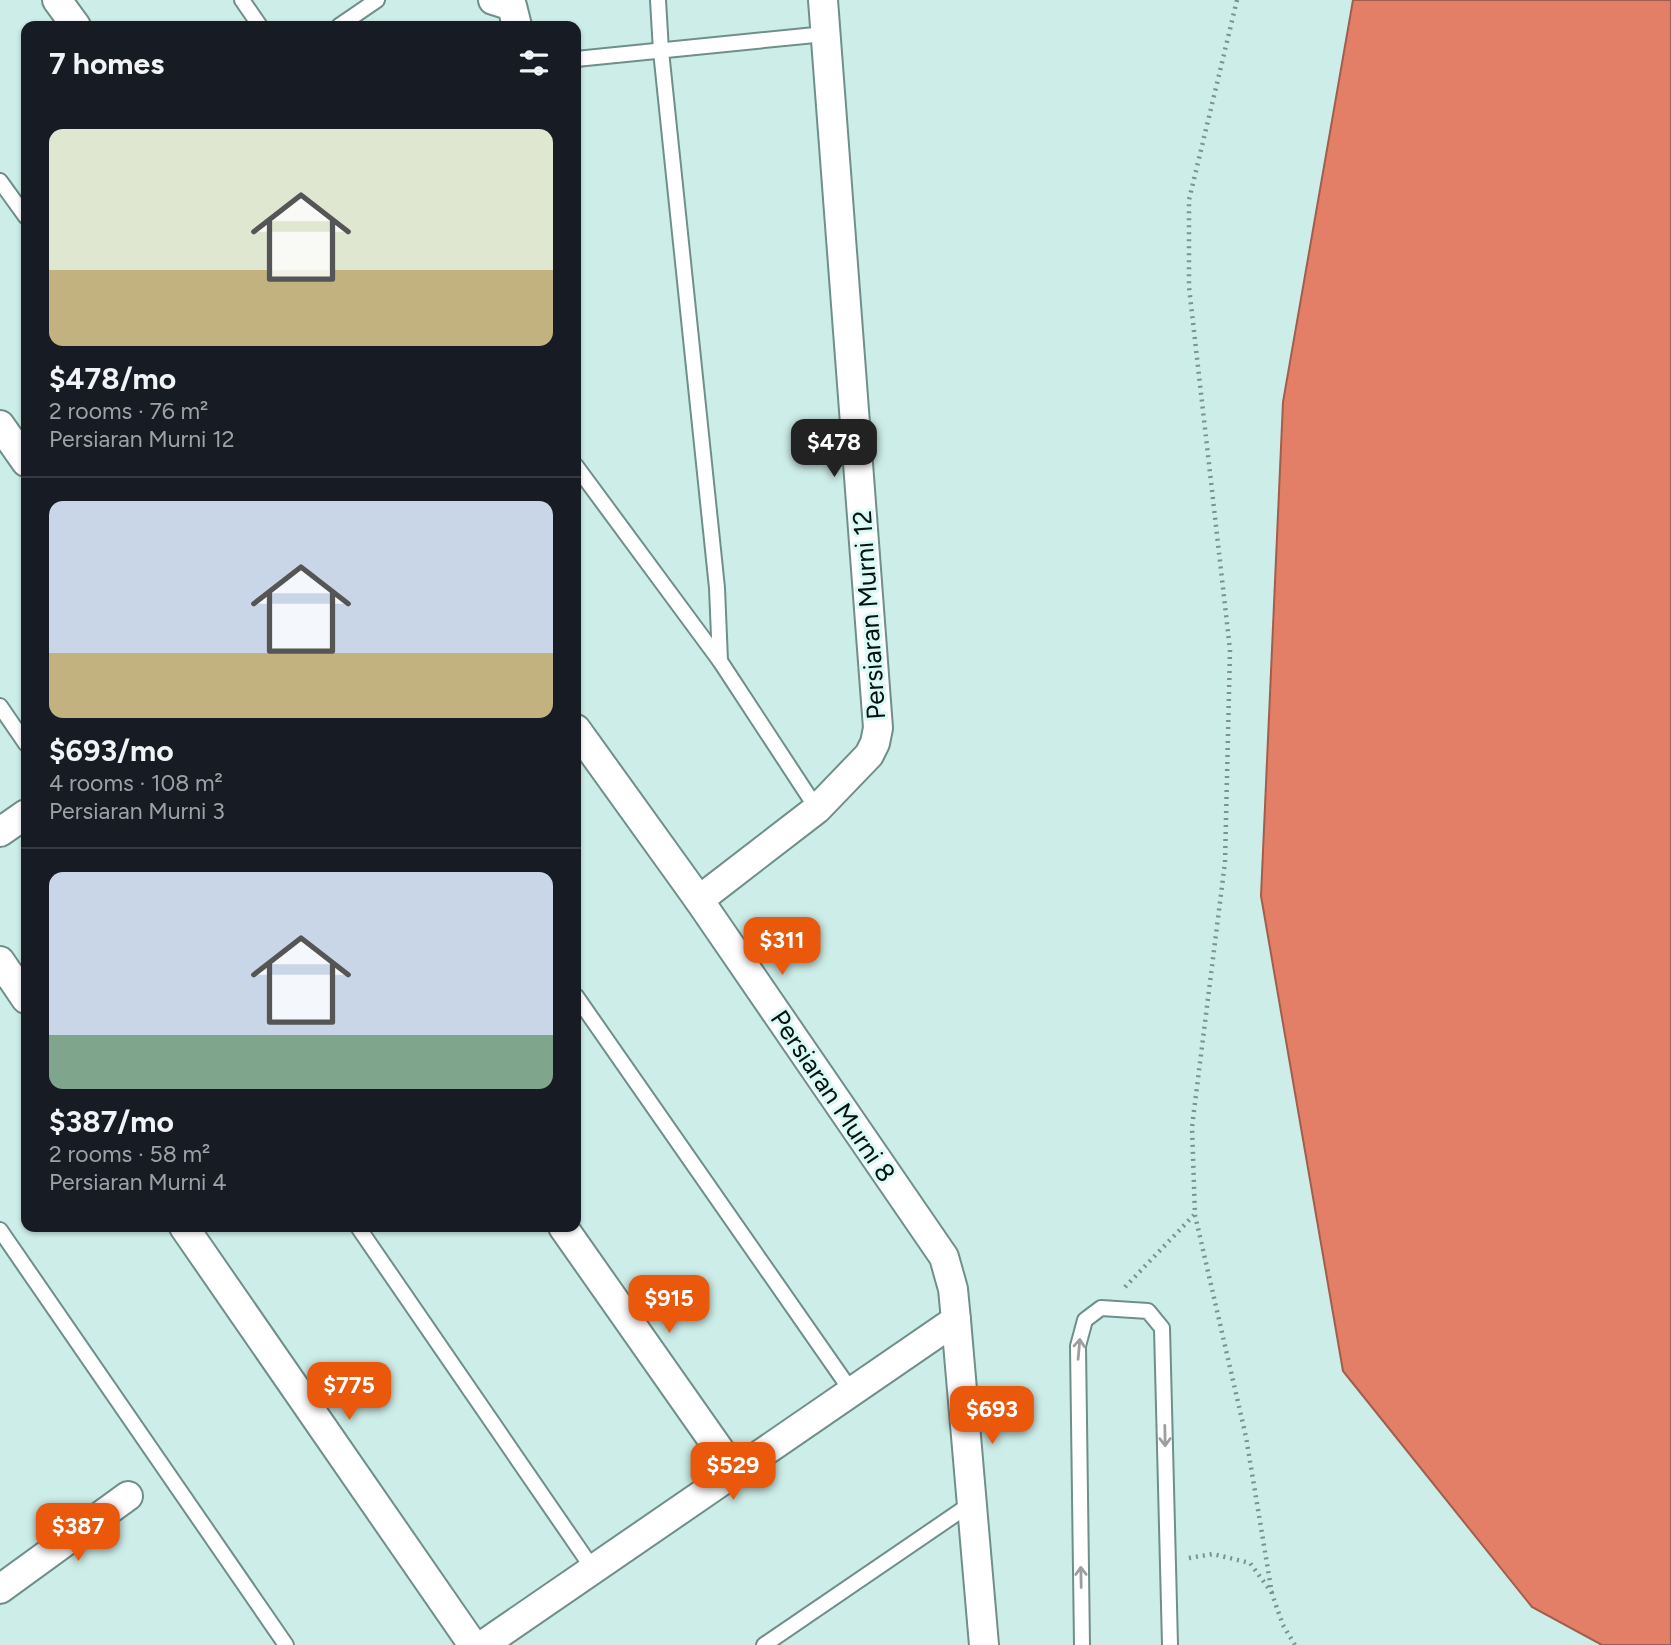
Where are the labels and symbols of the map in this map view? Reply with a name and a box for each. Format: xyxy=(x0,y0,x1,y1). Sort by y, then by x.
pin: $478 xyxy=(793,420,875,479)
street label: Persiaran Murni 12 xyxy=(846,509,892,721)
pin: $311 xyxy=(741,918,823,977)
street label: Persiaran Murni 8 xyxy=(764,1004,902,1188)
pin: $915 xyxy=(628,1276,710,1335)
one-way arrow xyxy=(1073,1339,1086,1361)
pin: $775 xyxy=(308,1362,390,1422)
pin: $693 xyxy=(951,1386,1033,1446)
one-way arrow xyxy=(1158,1424,1171,1447)
pin: $529 xyxy=(692,1442,774,1502)
pin: $387 xyxy=(37,1504,119,1563)
one-way arrow xyxy=(1074,1566,1088,1589)

